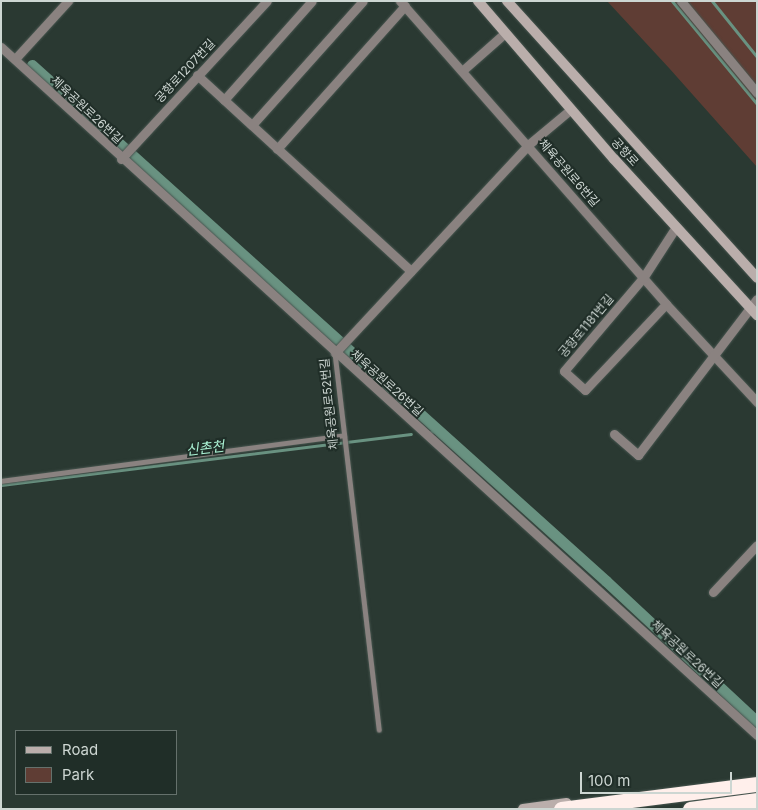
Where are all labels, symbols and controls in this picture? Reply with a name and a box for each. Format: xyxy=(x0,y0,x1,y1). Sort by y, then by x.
street label: 공항로1207번길 xyxy=(152,36,218,106)
street label: 체육공원로26번길 xyxy=(48,73,126,147)
street label: 공항로 xyxy=(609,135,641,169)
street label: 체육공원로6번길 xyxy=(536,136,602,210)
street label: 공항로1181번길 xyxy=(556,292,616,360)
street label: 체육공원로26번길 xyxy=(348,347,426,419)
street label: 체육공원로52번길 xyxy=(317,358,341,450)
water label: 신촌천 xyxy=(185,437,225,459)
street label: 체육공원로26번길 xyxy=(648,617,726,691)
legend xyxy=(15,730,178,795)
text: Road xyxy=(62,740,98,759)
scale bar xyxy=(583,762,736,794)
text: Park xyxy=(62,765,94,784)
text: 100 m xyxy=(588,771,630,790)

